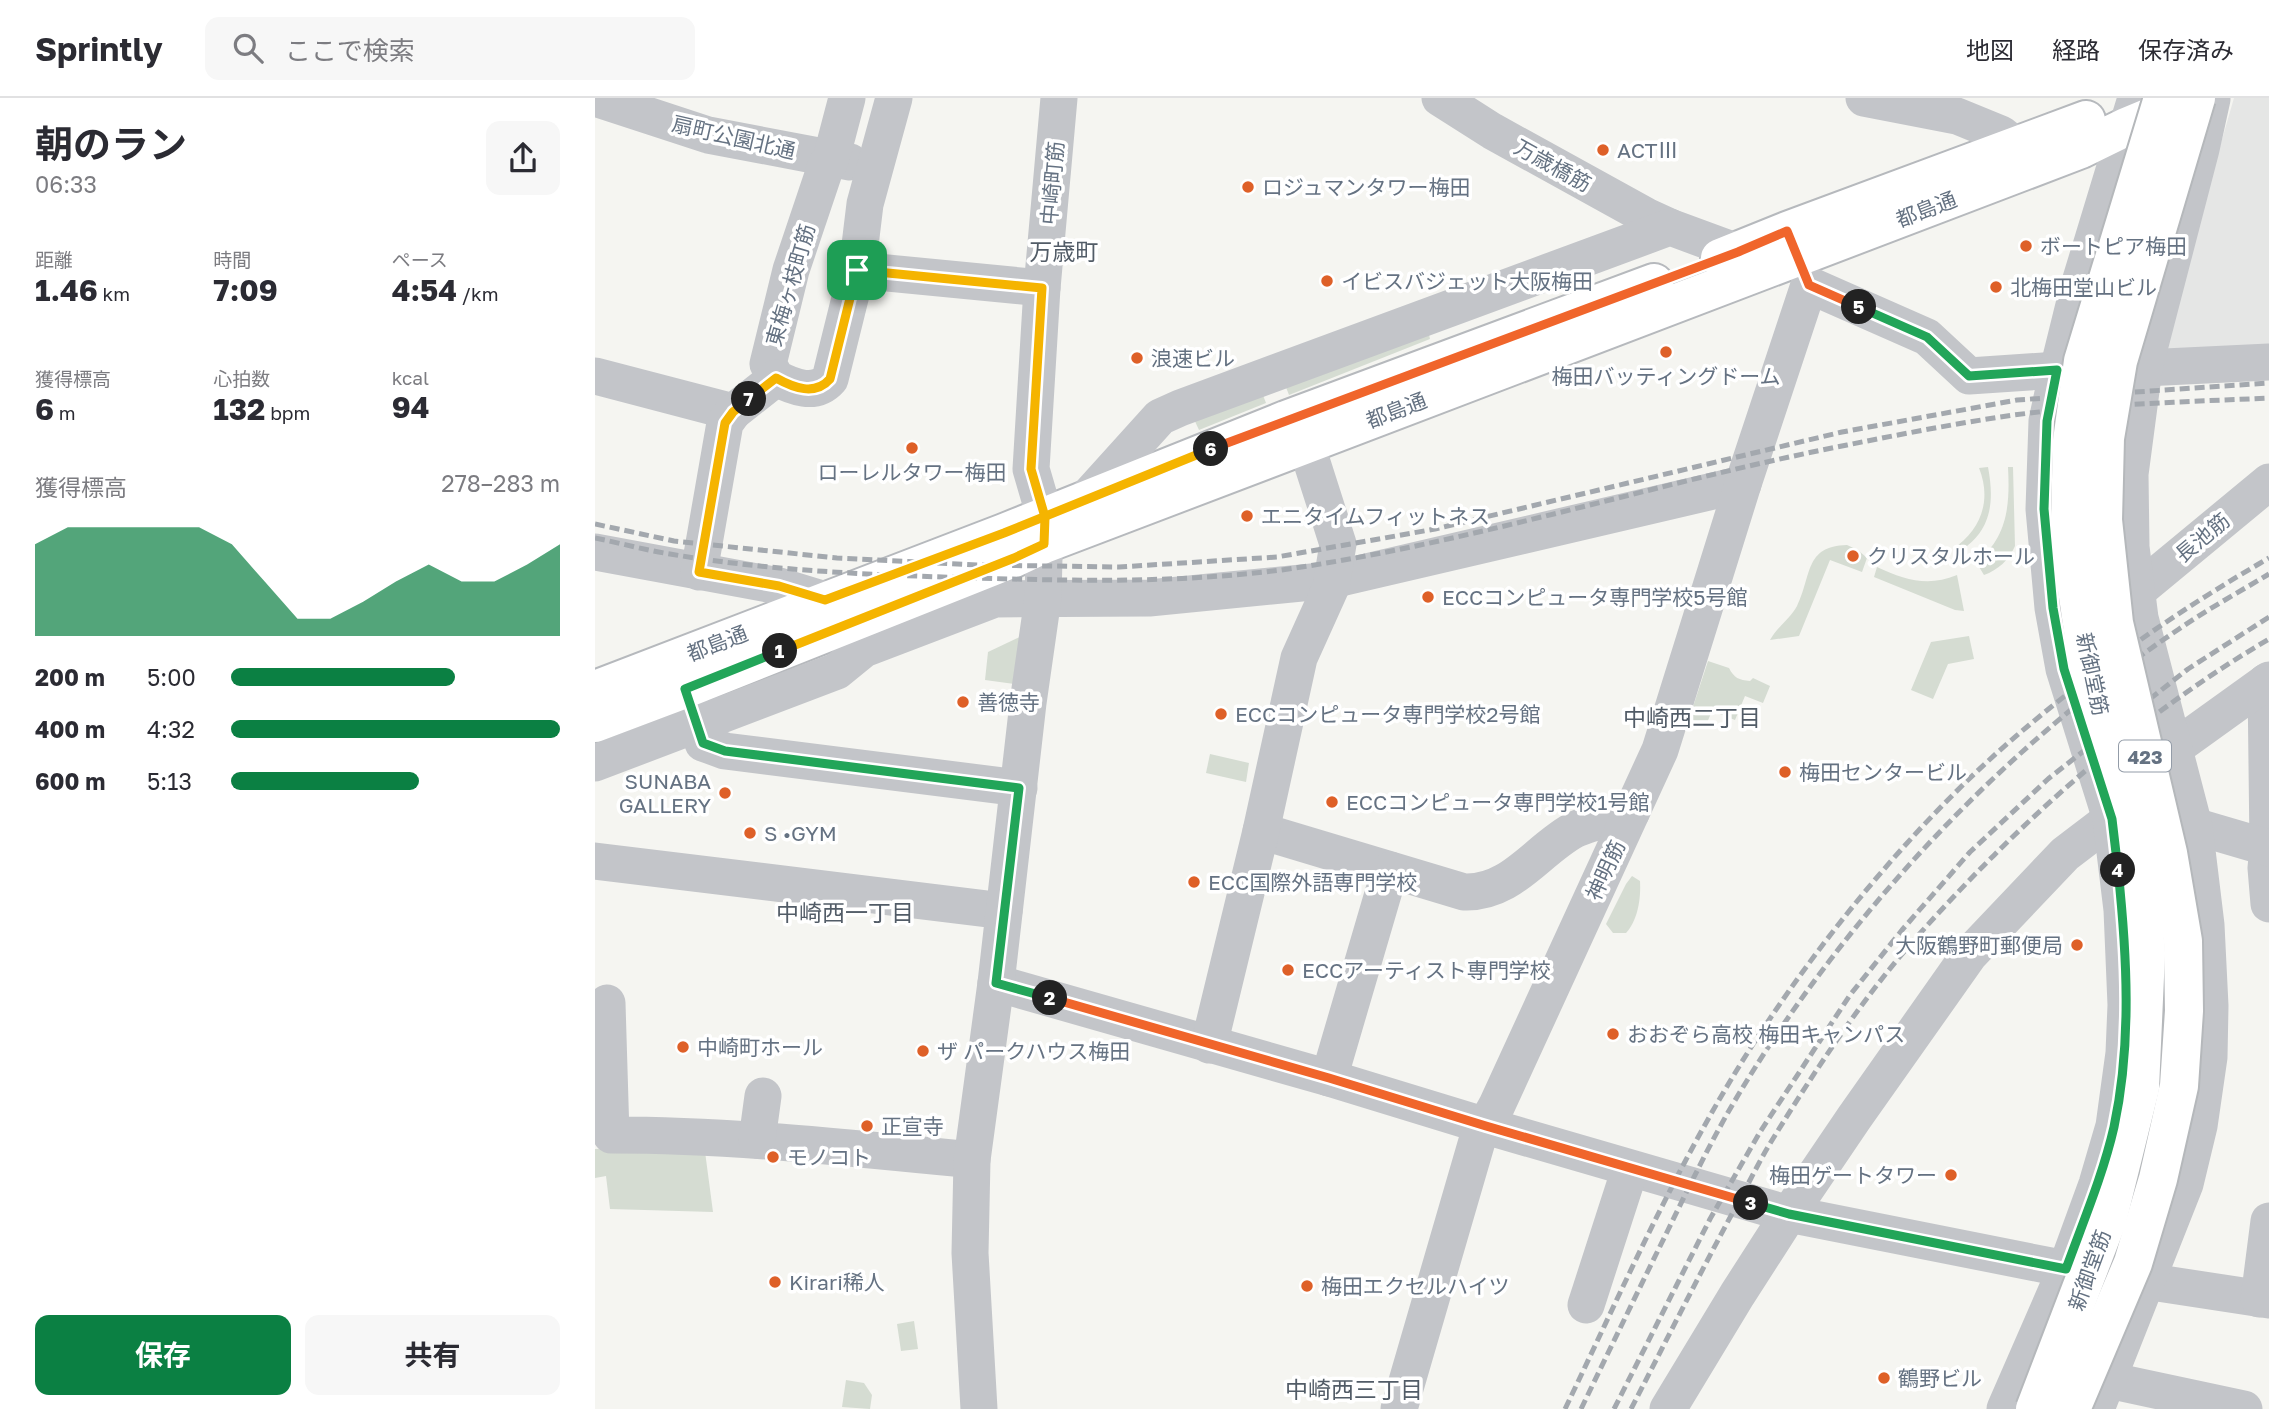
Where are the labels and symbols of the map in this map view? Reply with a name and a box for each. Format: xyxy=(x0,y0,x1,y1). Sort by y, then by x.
street label: 扇町公園北通 xyxy=(670,110,798,164)
street label: 万歳橋筋 xyxy=(1510,133,1596,197)
place label: ACTⅢ xyxy=(1617,137,1679,163)
street label: 中崎町筋 xyxy=(1035,140,1069,226)
marker: ACTⅢ xyxy=(1595,142,1611,158)
place label: ロジュマンタワー梅田 xyxy=(1262,174,1471,200)
marker: ロジュマンタワー梅田 xyxy=(1240,179,1256,195)
street label: 都島通 xyxy=(1892,186,1960,232)
street label: 東梅ヶ枝町筋 xyxy=(760,221,820,349)
place label: ボートピア梅田 xyxy=(2040,233,2187,259)
district label: 万歳町 xyxy=(1030,237,1099,265)
marker: ボートピア梅田 xyxy=(2018,238,2034,254)
pin xyxy=(827,240,887,300)
place label: イビスバジェット大阪梅田 xyxy=(1341,268,1593,294)
marker: イビスバジェット大阪梅田 xyxy=(1319,273,1335,289)
place label: 北梅田堂山ビル xyxy=(2010,274,2157,300)
marker: 北梅田堂山ビル xyxy=(1988,279,2004,295)
pin: 5 xyxy=(1841,290,1877,325)
marker: 梅田バッティングドーム xyxy=(1658,344,1674,360)
place label: 浪速ビル xyxy=(1151,345,1235,371)
marker: 浪速ビル xyxy=(1129,350,1145,366)
place label: 梅田バッティングドーム xyxy=(1551,363,1781,389)
pin: 7 xyxy=(731,382,767,416)
street label: 都島通 xyxy=(1362,387,1430,433)
pin: 6 xyxy=(1193,432,1229,466)
marker: ローレルタワー梅田 xyxy=(904,440,920,456)
place label: ローレルタワー梅田 xyxy=(818,459,1007,485)
place label: エニタイムフィットネス xyxy=(1261,503,1490,529)
street label: 長池筋 xyxy=(2170,507,2234,567)
marker: エニタイムフィットネス xyxy=(1239,508,1255,524)
place label: クリスタルホール xyxy=(1867,543,2035,569)
marker: クリスタルホール xyxy=(1845,548,1861,564)
place label: ECCコンピュータ専門学校5号館 xyxy=(1442,584,1747,610)
marker: ECCコンピュータ専門学校5号館 xyxy=(1420,589,1436,605)
street label: 都島通 xyxy=(683,620,751,666)
street label: 新御堂筋 xyxy=(2072,630,2114,718)
pin: 1 xyxy=(763,634,797,668)
place label: 善徳寺 xyxy=(977,689,1040,715)
marker: 善徳寺 xyxy=(955,694,971,710)
place label: ECCコンピュータ専門学校2号館 xyxy=(1235,701,1540,727)
district label: 中崎西二丁目 xyxy=(1623,703,1761,731)
marker: ECCコンピュータ専門学校2号館 xyxy=(1213,706,1229,722)
road number: 423 xyxy=(2119,740,2171,772)
place label: 梅田センタービル xyxy=(1799,759,1967,785)
marker: 梅田センタービル xyxy=(1777,764,1793,780)
place label: SUNABA GALLERY xyxy=(619,768,712,818)
marker: SUNABA GALLERY xyxy=(717,785,733,801)
place label: ECCコンピュータ専門学校1号館 xyxy=(1346,789,1649,815)
marker: ECCコンピュータ専門学校1号館 xyxy=(1324,794,1340,810)
place label: S •GYM xyxy=(764,820,837,846)
marker: S •GYM xyxy=(742,825,758,841)
street label: 神明筋 xyxy=(1580,836,1630,904)
pin: 4 xyxy=(2101,852,2135,888)
place label: ECC国際外語専門学校 xyxy=(1208,869,1417,895)
marker: ECC国際外語専門学校 xyxy=(1186,874,1202,890)
district label: 中崎西一丁目 xyxy=(776,898,914,926)
place label: 大阪鶴野町郵便局 xyxy=(1895,932,2063,958)
marker: 大阪鶴野町郵便局 xyxy=(2069,937,2085,953)
place label: ECCアーティスト専門学校 xyxy=(1302,957,1551,983)
marker: ECCアーティスト専門学校 xyxy=(1280,962,1296,978)
pin: 2 xyxy=(1033,981,1067,1016)
place label: おおぞら高校 梅田キャンパス xyxy=(1627,1021,1905,1047)
marker: おおぞら高校 梅田キャンパス xyxy=(1605,1026,1621,1042)
place label: 中崎町ホール xyxy=(697,1034,823,1060)
place label: ザ パークハウス梅田 xyxy=(937,1038,1130,1064)
marker: 中崎町ホール xyxy=(675,1039,691,1055)
marker: ザ パークハウス梅田 xyxy=(915,1043,931,1059)
place label: 正宣寺 xyxy=(881,1113,944,1139)
marker: 正宣寺 xyxy=(859,1118,875,1134)
place label: モノコト xyxy=(787,1144,871,1170)
marker: モノコト xyxy=(765,1149,781,1165)
place label: 梅田ゲートタワー xyxy=(1769,1162,1937,1188)
marker: 梅田ゲートタワー xyxy=(1943,1167,1959,1183)
pin: 3 xyxy=(1733,1186,1769,1220)
street label: 新御堂筋 xyxy=(2062,1226,2116,1314)
place label: Kirari稀人 xyxy=(789,1269,885,1295)
place label: 梅田エクセルハイツ xyxy=(1321,1273,1510,1299)
marker: Kirari稀人 xyxy=(767,1274,783,1290)
marker: 梅田エクセルハイツ xyxy=(1299,1278,1315,1294)
place label: 鶴野ビル xyxy=(1898,1365,1982,1391)
marker: 鶴野ビル xyxy=(1876,1370,1892,1386)
district label: 中崎西三丁目 xyxy=(1285,1375,1423,1403)

